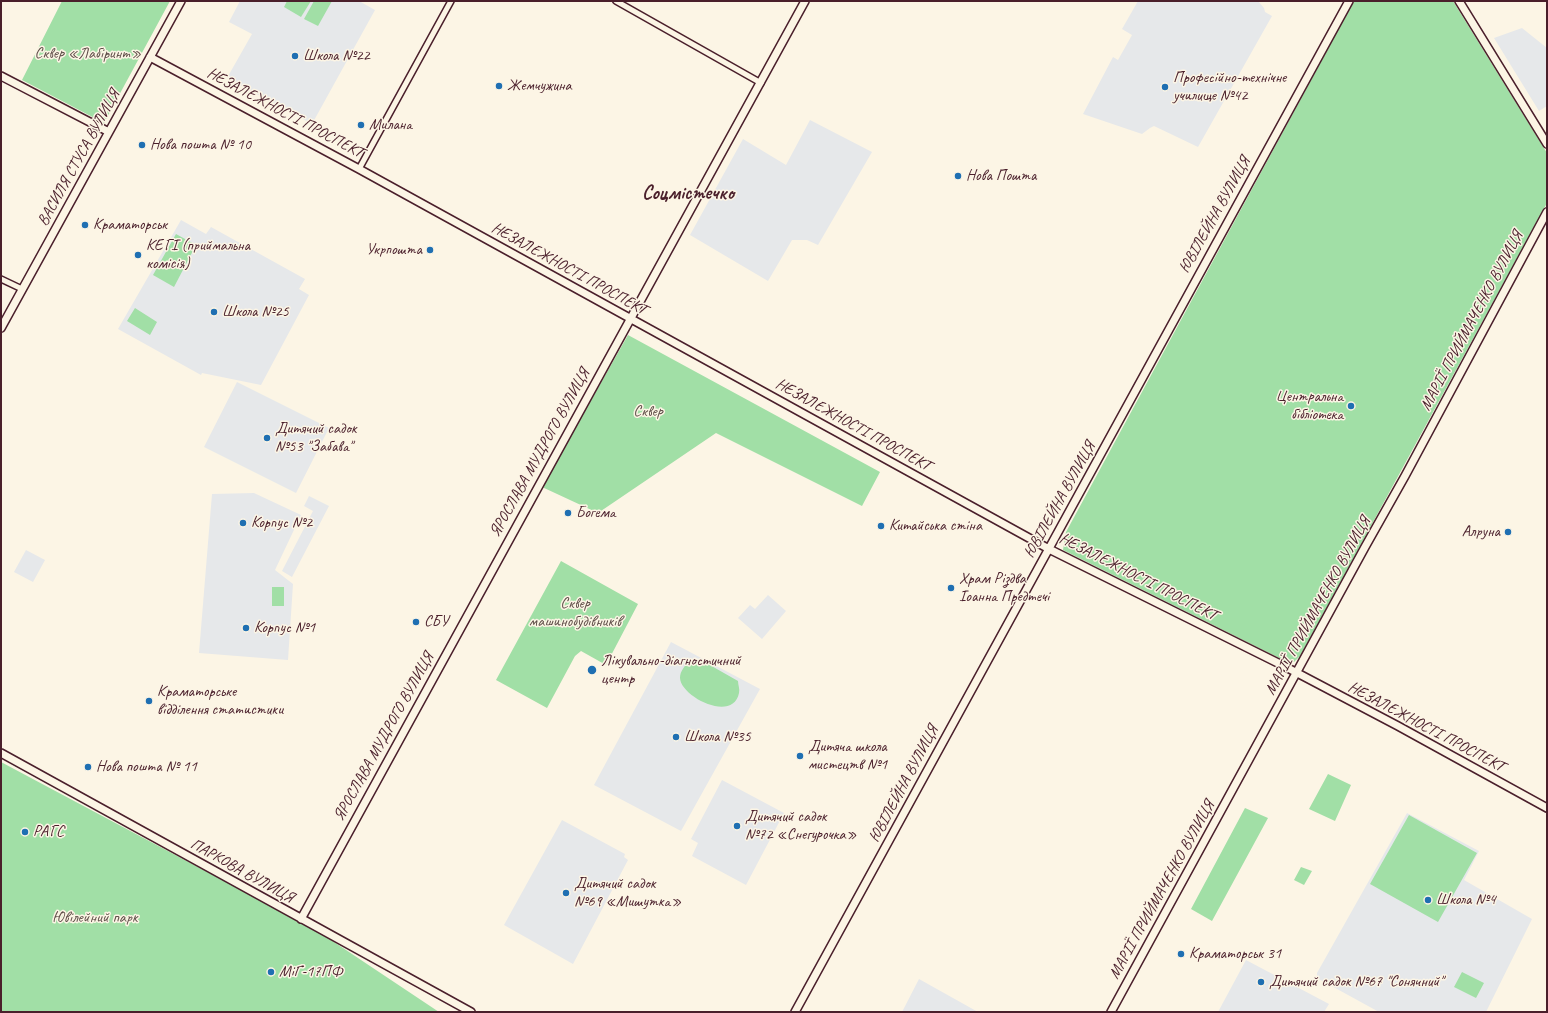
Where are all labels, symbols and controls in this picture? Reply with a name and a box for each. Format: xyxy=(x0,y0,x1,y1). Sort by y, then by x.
park label: Сквер «Лабіринт» xyxy=(35,44,141,64)
place label: Школа №22 xyxy=(303,46,370,66)
marker: Школа №22 xyxy=(290,51,300,61)
street label: НЕЗАЛЕЖНОСТІ ПРОСПЕКТ xyxy=(204,64,366,162)
place label: Професійно-технічне училище №42 xyxy=(1173,68,1286,106)
place label: Жемчужина xyxy=(507,76,572,96)
marker: Жемчужина xyxy=(494,81,504,91)
marker: Професійно-технічне училище №42 xyxy=(1160,82,1170,92)
street label: ВАСИЛЯ СТУСА ВУЛИЦЯ xyxy=(34,87,124,229)
place label: Милана xyxy=(369,115,412,135)
marker: Милана xyxy=(356,120,366,130)
place label: Нова пошта № 10 xyxy=(150,135,251,155)
marker: Нова пошта № 10 xyxy=(137,140,147,150)
street label: ЮВІЛЕЙНА ВУЛИЦЯ xyxy=(1175,154,1255,276)
place label: Нова Пошта xyxy=(966,166,1036,186)
marker: Нова Пошта xyxy=(953,171,963,181)
district label: Соцмістечко xyxy=(642,182,734,206)
place label: Краматорськ xyxy=(93,215,167,235)
street label: НЕЗАЛЕЖНОСТІ ПРОСПЕКТ xyxy=(488,218,650,320)
marker: Краматорськ xyxy=(80,220,90,230)
street label: МАРІЇ ПРИЙМАЧЕНКО ВУЛИЦЯ xyxy=(1416,228,1528,414)
place label: КЕГІ (приймальна комісія) xyxy=(146,236,250,274)
place label: Укрпошта xyxy=(366,240,422,260)
marker: Укрпошта xyxy=(425,245,435,255)
marker: КЕГІ (приймальна комісія) xyxy=(133,250,143,260)
place label: Школа №25 xyxy=(222,302,289,322)
marker: Школа №25 xyxy=(209,307,219,317)
street label: ЯРОСЛАВА МУДРОГО ВУЛИЦЯ xyxy=(486,366,594,540)
street label: НЕЗАЛЕЖНОСТІ ПРОСПЕКТ xyxy=(772,374,934,476)
place label: Центральна бібліотека xyxy=(1275,387,1343,425)
marker: Центральна бібліотека xyxy=(1346,401,1356,411)
park label: Сквер xyxy=(633,402,663,422)
place label: Дитячий садок №53 "Забава" xyxy=(275,419,357,457)
marker: Дитячий садок №53 "Забава" xyxy=(262,433,272,443)
street label: ЮВІЛЕЙНА ВУЛИЦЯ xyxy=(1020,439,1100,561)
place label: Богема xyxy=(576,503,615,523)
marker: Богема xyxy=(563,508,573,518)
place label: Корпус №2 xyxy=(251,513,312,533)
street label: МАРІЇ ПРИЙМАЧЕНКО ВУЛИЦЯ xyxy=(1261,514,1375,698)
place label: Китайська стіна xyxy=(889,516,982,536)
marker: Корпус №2 xyxy=(238,518,248,528)
marker: Китайська стіна xyxy=(876,521,886,531)
place label: Алруна xyxy=(1462,522,1500,542)
marker: Алруна xyxy=(1503,527,1513,537)
street label: НЕЗАЛЕЖНОСТІ ПРОСПЕКТ xyxy=(1056,529,1220,625)
place label: Храм Різдва Іоанна Предтечі xyxy=(959,569,1049,607)
marker: Храм Різдва Іоанна Предтечі xyxy=(946,583,956,593)
park label: Сквер машинобудівників xyxy=(529,594,621,632)
place label: СБУ xyxy=(424,612,448,632)
marker: СБУ xyxy=(411,617,421,627)
place label: Корпус №1 xyxy=(254,618,315,638)
marker: Корпус №1 xyxy=(241,623,251,633)
street label: ЯРОСЛАВА МУДРОГО ВУЛИЦЯ xyxy=(330,650,438,824)
place label: Лікувально-діагностичний центр xyxy=(601,651,741,689)
marker: Лікувально-діагностичний центр xyxy=(586,664,598,676)
street label: НЕЗАЛЕЖНОСТІ ПРОСПЕКТ xyxy=(1345,678,1507,776)
place label: Краматорське відділення статистики xyxy=(157,682,283,720)
marker: Краматорське відділення статистики xyxy=(144,696,154,706)
street label: ЮВІЛЕЙНА ВУЛИЦЯ xyxy=(865,722,943,846)
place label: Школа №35 xyxy=(684,727,751,747)
marker: Школа №35 xyxy=(671,732,681,742)
place label: Дитяча школа мистецтв №1 xyxy=(808,737,887,775)
marker: Дитяча школа мистецтв №1 xyxy=(795,751,805,761)
place label: Нова пошта № 11 xyxy=(96,757,197,777)
marker: Нова пошта № 11 xyxy=(83,762,93,772)
street label: МАРІЇ ПРИЙМАЧЕНКО ВУЛИЦЯ xyxy=(1105,798,1219,982)
place label: Дитячий садок №72 «Снегурочка» xyxy=(745,807,857,845)
marker: Дитячий садок №72 «Снегурочка» xyxy=(732,821,742,831)
place label: РАГС xyxy=(33,822,64,842)
marker: РАГС xyxy=(20,827,30,837)
street label: ПАРКОВА ВУЛИЦЯ xyxy=(187,835,297,907)
place label: Дитячий садок №69 «Мишутка» xyxy=(574,874,681,912)
marker: Дитячий садок №69 «Мишутка» xyxy=(561,888,571,898)
place label: Школа №4 xyxy=(1436,890,1496,910)
marker: Школа №4 xyxy=(1423,895,1433,905)
park label: Ювілейний парк xyxy=(52,908,138,928)
place label: Краматорськ 31 xyxy=(1189,944,1281,964)
marker: Краматорськ 31 xyxy=(1176,949,1186,959)
place label: МіГ-17ПФ xyxy=(279,962,342,982)
marker: МіГ-17ПФ xyxy=(266,967,276,977)
place label: Дитячий садок №67 "Сонячний" xyxy=(1269,972,1443,992)
marker: Дитячий садок №67 "Сонячний" xyxy=(1256,977,1266,987)

